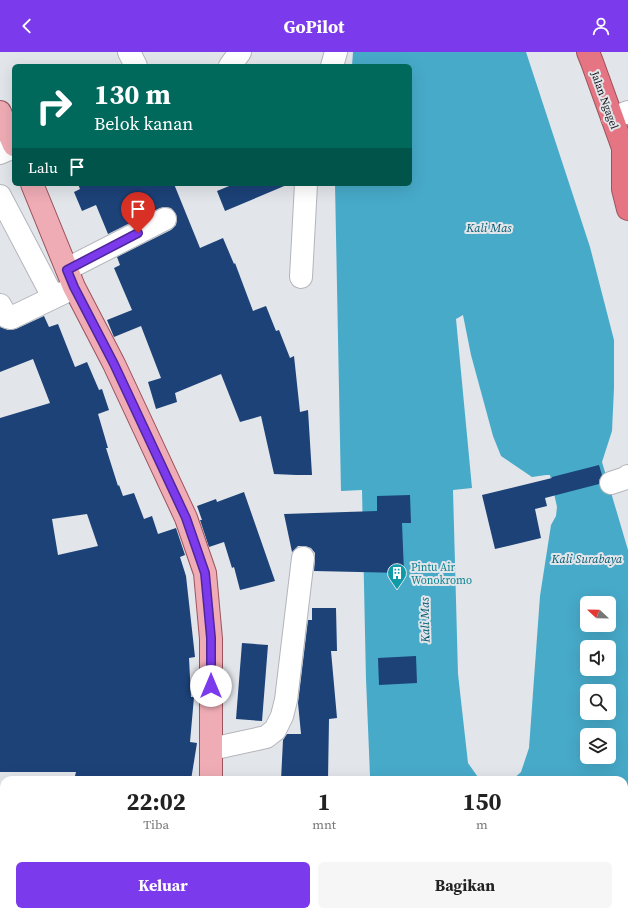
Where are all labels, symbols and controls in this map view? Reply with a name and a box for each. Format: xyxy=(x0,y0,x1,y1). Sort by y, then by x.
text: GoPilot xyxy=(283,14,345,39)
icon: back xyxy=(16,15,38,37)
icon: person xyxy=(590,15,612,37)
street label: Jalan Ngagel xyxy=(587,68,622,131)
text: 130 m xyxy=(94,75,171,113)
icon: right xyxy=(28,80,80,132)
text: Belok kanan xyxy=(94,111,193,136)
icon: arrive xyxy=(66,156,88,178)
text: Lalu xyxy=(28,157,58,178)
pin xyxy=(121,192,155,233)
icon: arrive xyxy=(127,198,149,220)
water label: Kali Mas xyxy=(465,220,512,236)
water label: Kali Surabaya xyxy=(551,551,623,567)
place label: Pintu Air Wonokromo xyxy=(411,560,472,588)
building icon: Pintu Air Wonokromo xyxy=(386,562,408,590)
north arrow xyxy=(580,596,616,632)
map controls xyxy=(580,596,616,764)
water label: Kali Mas xyxy=(417,597,433,644)
button: sound xyxy=(580,640,616,676)
position arrow xyxy=(190,665,232,707)
button: search xyxy=(580,684,616,720)
button: layers xyxy=(580,728,616,764)
text: 22:02 xyxy=(126,785,186,818)
text: 1 xyxy=(318,785,331,818)
text: 150 xyxy=(462,785,501,818)
text: Tiba xyxy=(143,816,169,833)
text: mnt xyxy=(312,816,336,833)
text: m xyxy=(476,816,488,833)
button: Keluar xyxy=(16,862,310,908)
button: Bagikan xyxy=(318,862,612,908)

